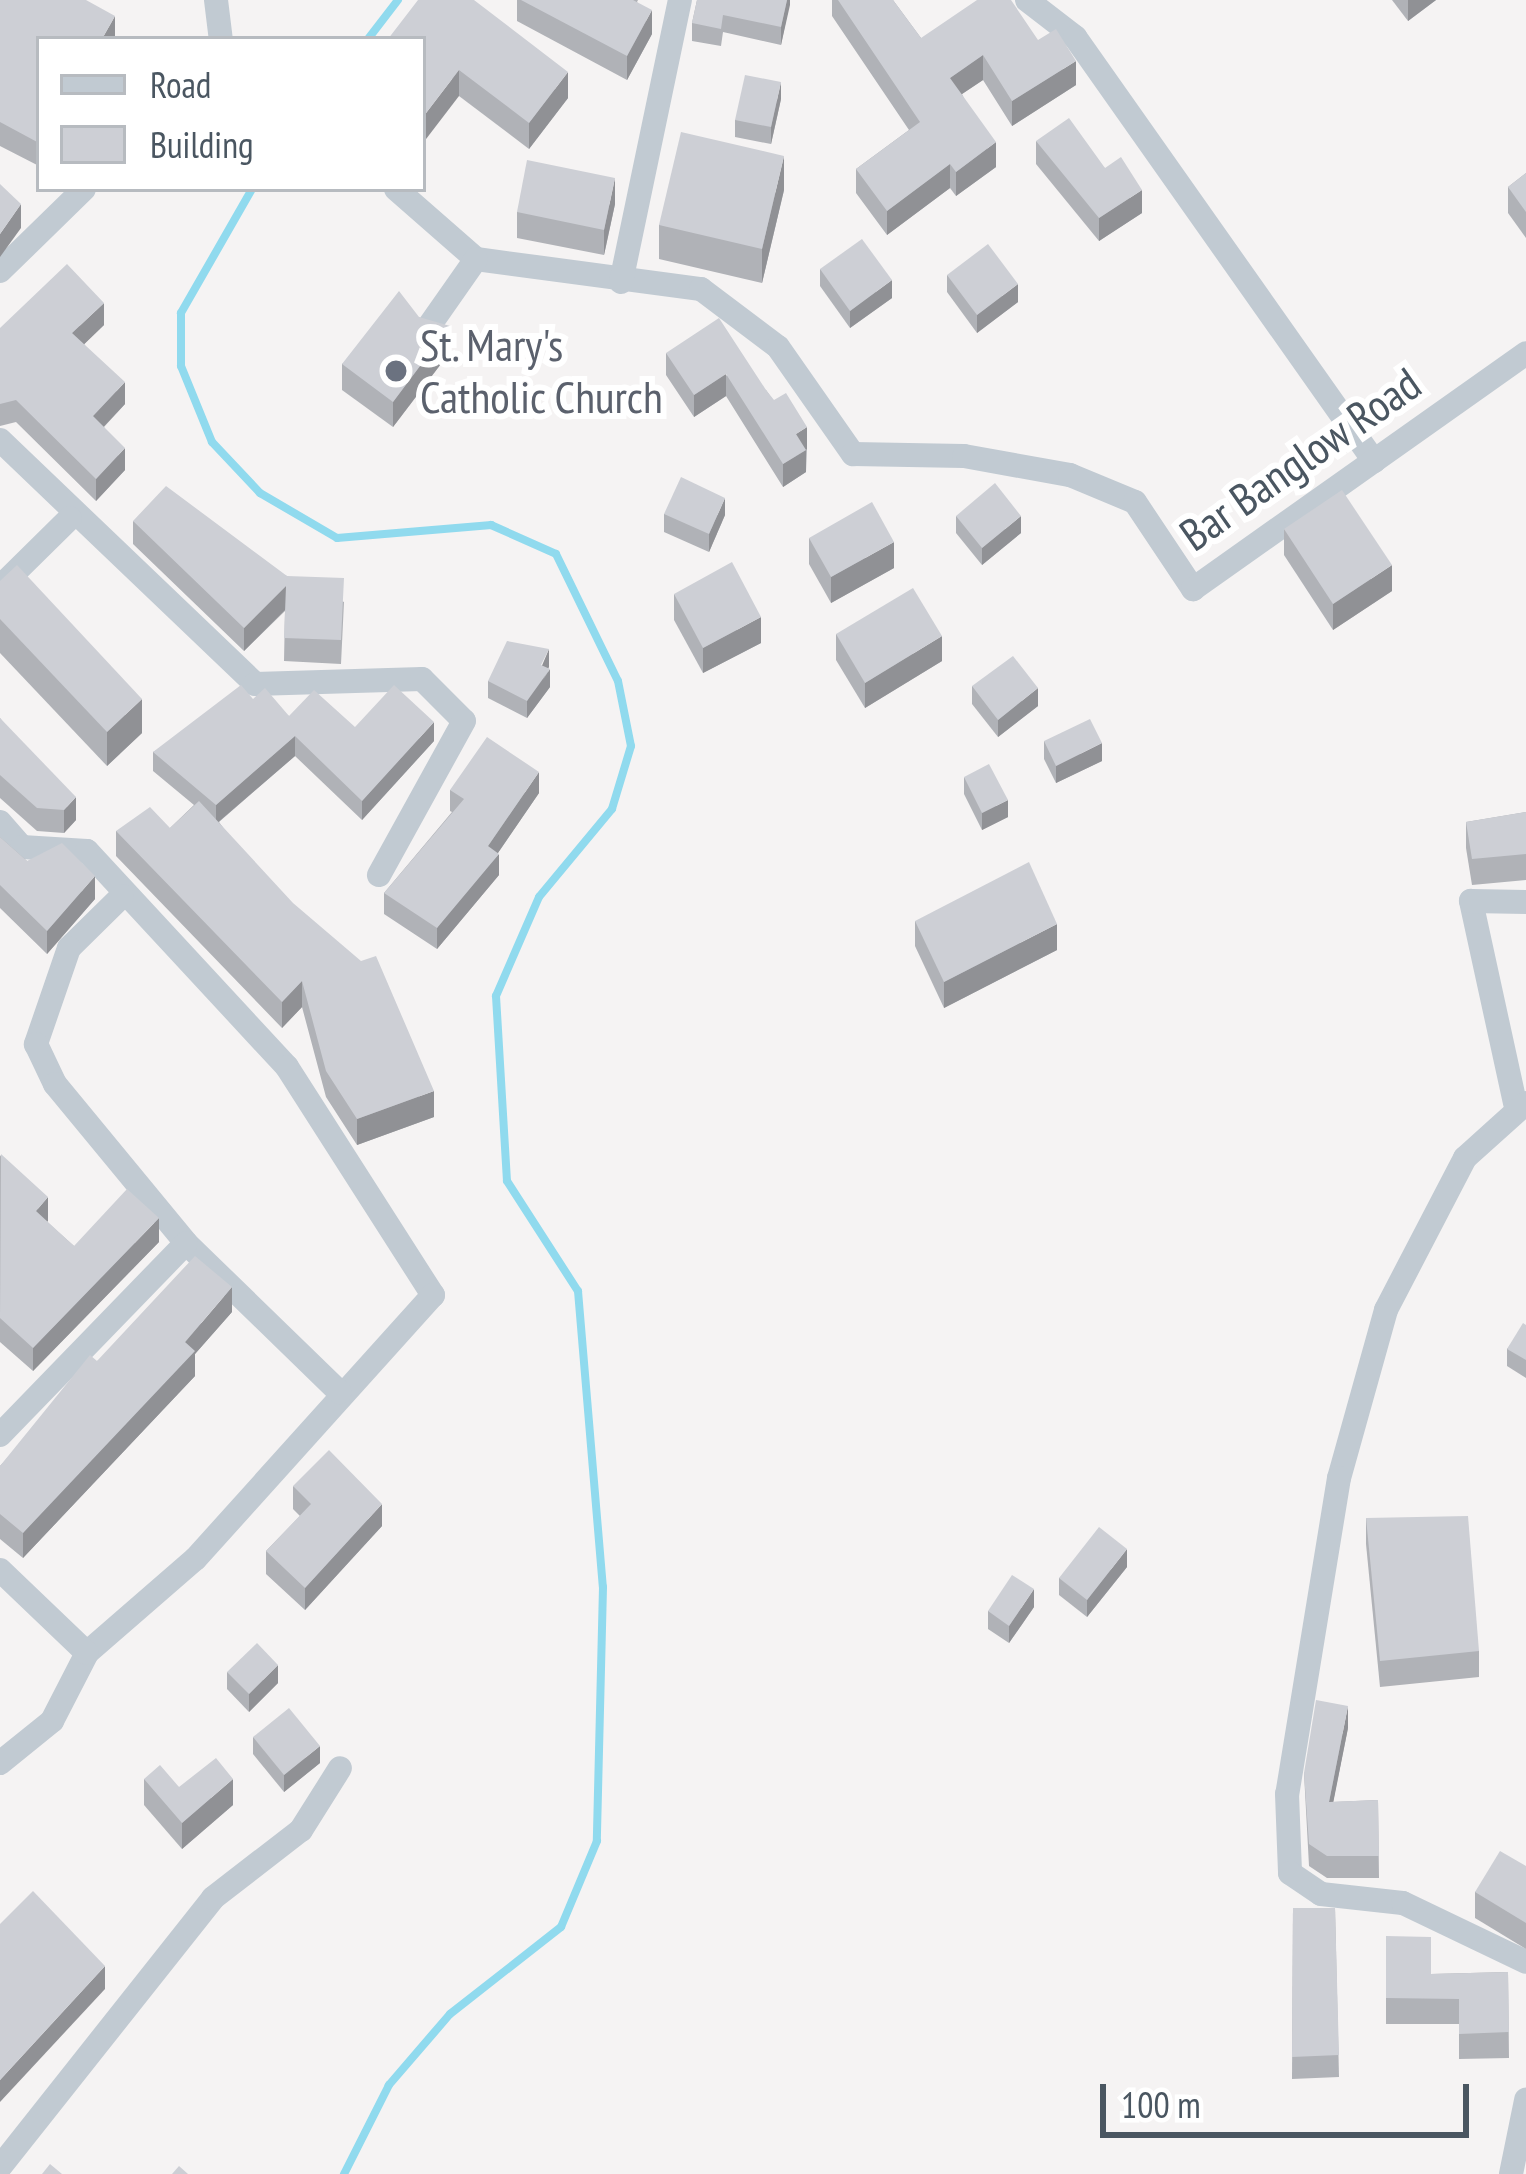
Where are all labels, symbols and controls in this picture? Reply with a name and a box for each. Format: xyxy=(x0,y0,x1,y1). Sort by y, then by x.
legend xyxy=(36,36,426,192)
text: Road xyxy=(150,61,211,108)
text: Building xyxy=(150,121,254,168)
place label: St. Mary's Catholic Church xyxy=(420,318,664,424)
street label: Bar Banglow Road xyxy=(1169,356,1431,562)
marker: St. Mary's Catholic Church xyxy=(383,358,409,384)
scale bar xyxy=(1106,2060,1475,2134)
text: 100 m xyxy=(1121,2081,1201,2128)

